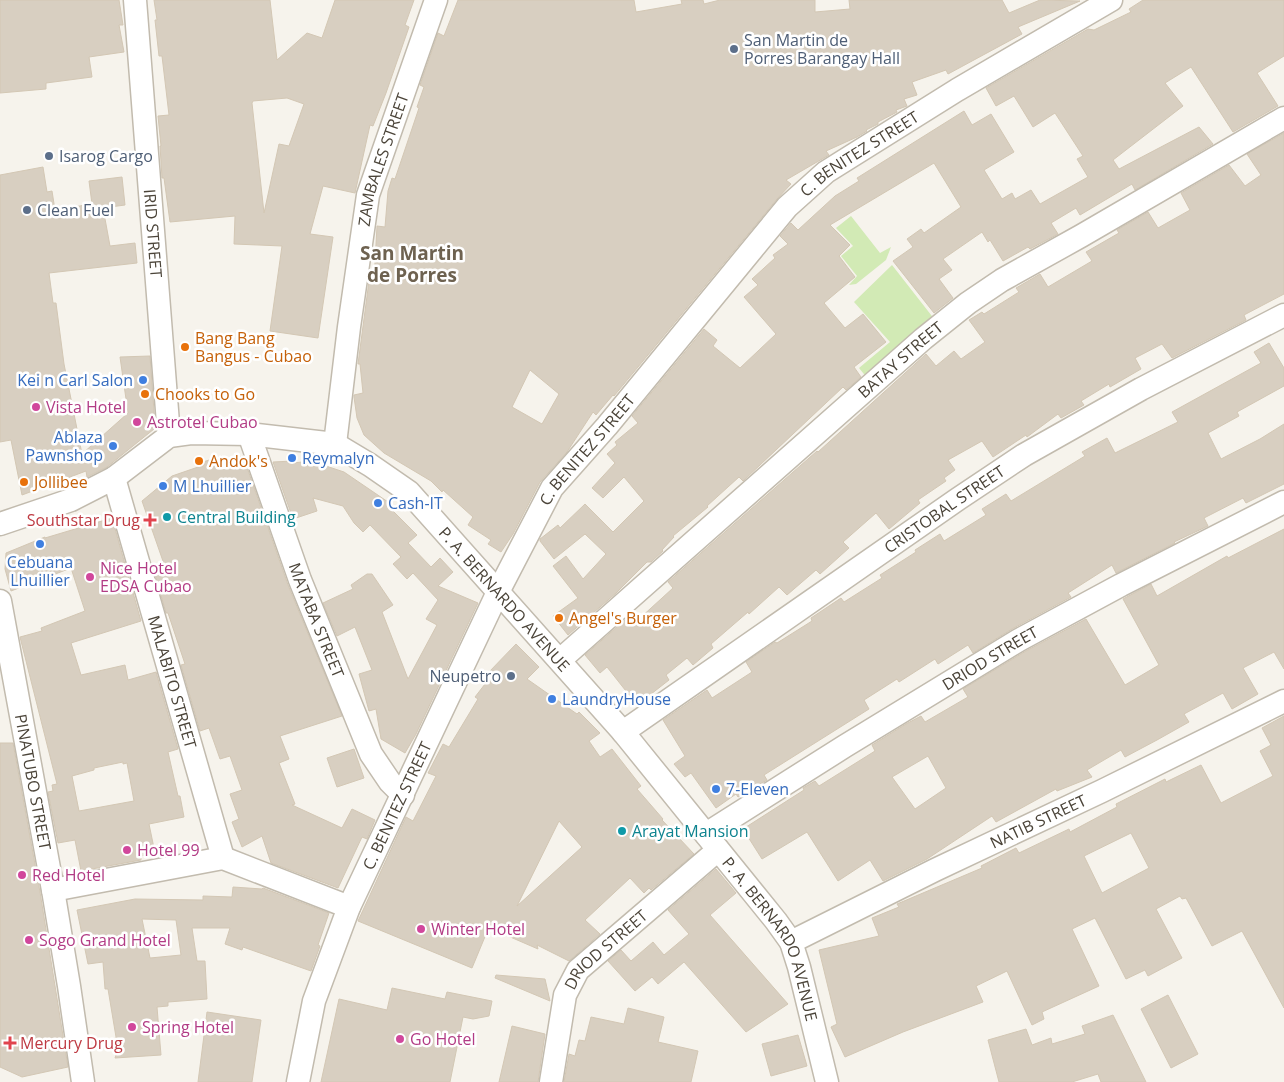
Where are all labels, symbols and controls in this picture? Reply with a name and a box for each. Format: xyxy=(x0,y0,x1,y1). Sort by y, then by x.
place label: San Martin de Porres Barangay Hall xyxy=(744,29,900,69)
marker: San Martin de Porres Barangay Hall xyxy=(728,43,740,55)
street label: ZAMBALES STREET xyxy=(353,90,414,228)
street label: C. BENITEZ STREET xyxy=(795,106,923,201)
place label: Isarog Cargo xyxy=(59,145,153,167)
marker: Isarog Cargo xyxy=(43,150,55,162)
street label: IRID STREET xyxy=(139,188,168,279)
place label: Clean Fuel xyxy=(37,199,114,221)
marker: Clean Fuel xyxy=(21,204,33,216)
district label: San Martin de Porres xyxy=(360,240,464,288)
street label: BATAY STREET xyxy=(853,316,948,403)
place label: Bang Bang Bangus - Cubao xyxy=(195,327,312,367)
marker: Bang Bang Bangus - Cubao xyxy=(179,341,191,353)
place label: Kei n Carl Salon xyxy=(17,369,133,391)
marker: Kei n Carl Salon xyxy=(137,374,149,386)
place label: Chooks to Go xyxy=(155,383,255,405)
marker: Chooks to Go xyxy=(139,388,151,400)
street label: C. BENITEZ STREET xyxy=(534,389,640,509)
place label: Vista Hotel xyxy=(46,396,126,418)
marker: Vista Hotel xyxy=(30,401,42,413)
place label: Astrotel Cubao xyxy=(147,411,258,433)
marker: Astrotel Cubao xyxy=(131,416,143,428)
place label: Ablaza Pawnshop xyxy=(25,426,103,466)
marker: Ablaza Pawnshop xyxy=(107,440,119,452)
place label: Reymalyn xyxy=(302,447,374,469)
place label: Andok's xyxy=(209,450,268,472)
marker: Reymalyn xyxy=(286,452,298,464)
marker: Andok's xyxy=(193,455,205,467)
street label: CRISTOBAL STREET xyxy=(880,460,1009,558)
place label: Jollibee xyxy=(32,471,88,493)
place label: M Lhuillier xyxy=(173,475,252,497)
marker: Jollibee xyxy=(18,476,30,488)
marker: M Lhuillier xyxy=(157,480,169,492)
place label: Cash-IT xyxy=(388,492,443,514)
marker: Cash-IT xyxy=(372,497,384,509)
place label: Central Building xyxy=(177,506,296,528)
place label: Southstar Drug xyxy=(27,509,140,531)
marker: Central Building xyxy=(161,511,173,523)
marker: Southstar Drug xyxy=(144,514,156,526)
street label: P. A. BERNARDO AVENUE xyxy=(434,522,575,676)
marker: Cebuana Lhuillier xyxy=(34,538,46,550)
place label: Cebuana Lhuillier xyxy=(7,551,73,591)
place label: Nice Hotel EDSA Cubao xyxy=(100,557,192,597)
street label: MATABA STREET xyxy=(284,560,350,681)
marker: Nice Hotel EDSA Cubao xyxy=(84,571,96,583)
place label: Angel's Burger xyxy=(569,607,677,629)
marker: Angel's Burger xyxy=(553,612,565,624)
street label: MALABITO STREET xyxy=(143,613,202,751)
street label: DRIOD STREET xyxy=(938,621,1042,695)
place label: Neupetro xyxy=(430,665,501,687)
marker: Neupetro xyxy=(505,670,517,682)
place label: LaundryHouse xyxy=(562,688,671,710)
marker: LaundryHouse xyxy=(546,693,558,705)
street label: PINATUBO STREET xyxy=(10,712,56,852)
street label: C. BENITEZ STREET xyxy=(357,738,437,873)
place label: 7-Eleven xyxy=(726,778,789,800)
marker: 7-Eleven xyxy=(710,783,722,795)
street label: NATIB STREET xyxy=(986,789,1090,853)
place label: Arayat Mansion xyxy=(632,820,749,842)
marker: Arayat Mansion xyxy=(616,825,628,837)
place label: Hotel 99 xyxy=(137,839,200,861)
marker: Hotel 99 xyxy=(121,844,133,856)
street label: P. A. BERNARDO AVENUE xyxy=(717,852,823,1023)
place label: Red Hotel xyxy=(32,864,105,886)
marker: Red Hotel xyxy=(16,869,28,881)
street label: DRIOD STREET xyxy=(559,904,652,993)
place label: Winter Hotel xyxy=(431,918,525,940)
marker: Winter Hotel xyxy=(415,923,427,935)
place label: Sogo Grand Hotel xyxy=(39,929,171,951)
marker: Sogo Grand Hotel xyxy=(23,934,35,946)
place label: Spring Hotel xyxy=(142,1016,234,1038)
marker: Spring Hotel xyxy=(126,1021,138,1033)
place label: Go Hotel xyxy=(410,1028,476,1050)
place label: Mercury Drug xyxy=(20,1032,123,1054)
marker: Go Hotel xyxy=(394,1033,406,1045)
marker: Mercury Drug xyxy=(4,1037,16,1049)

